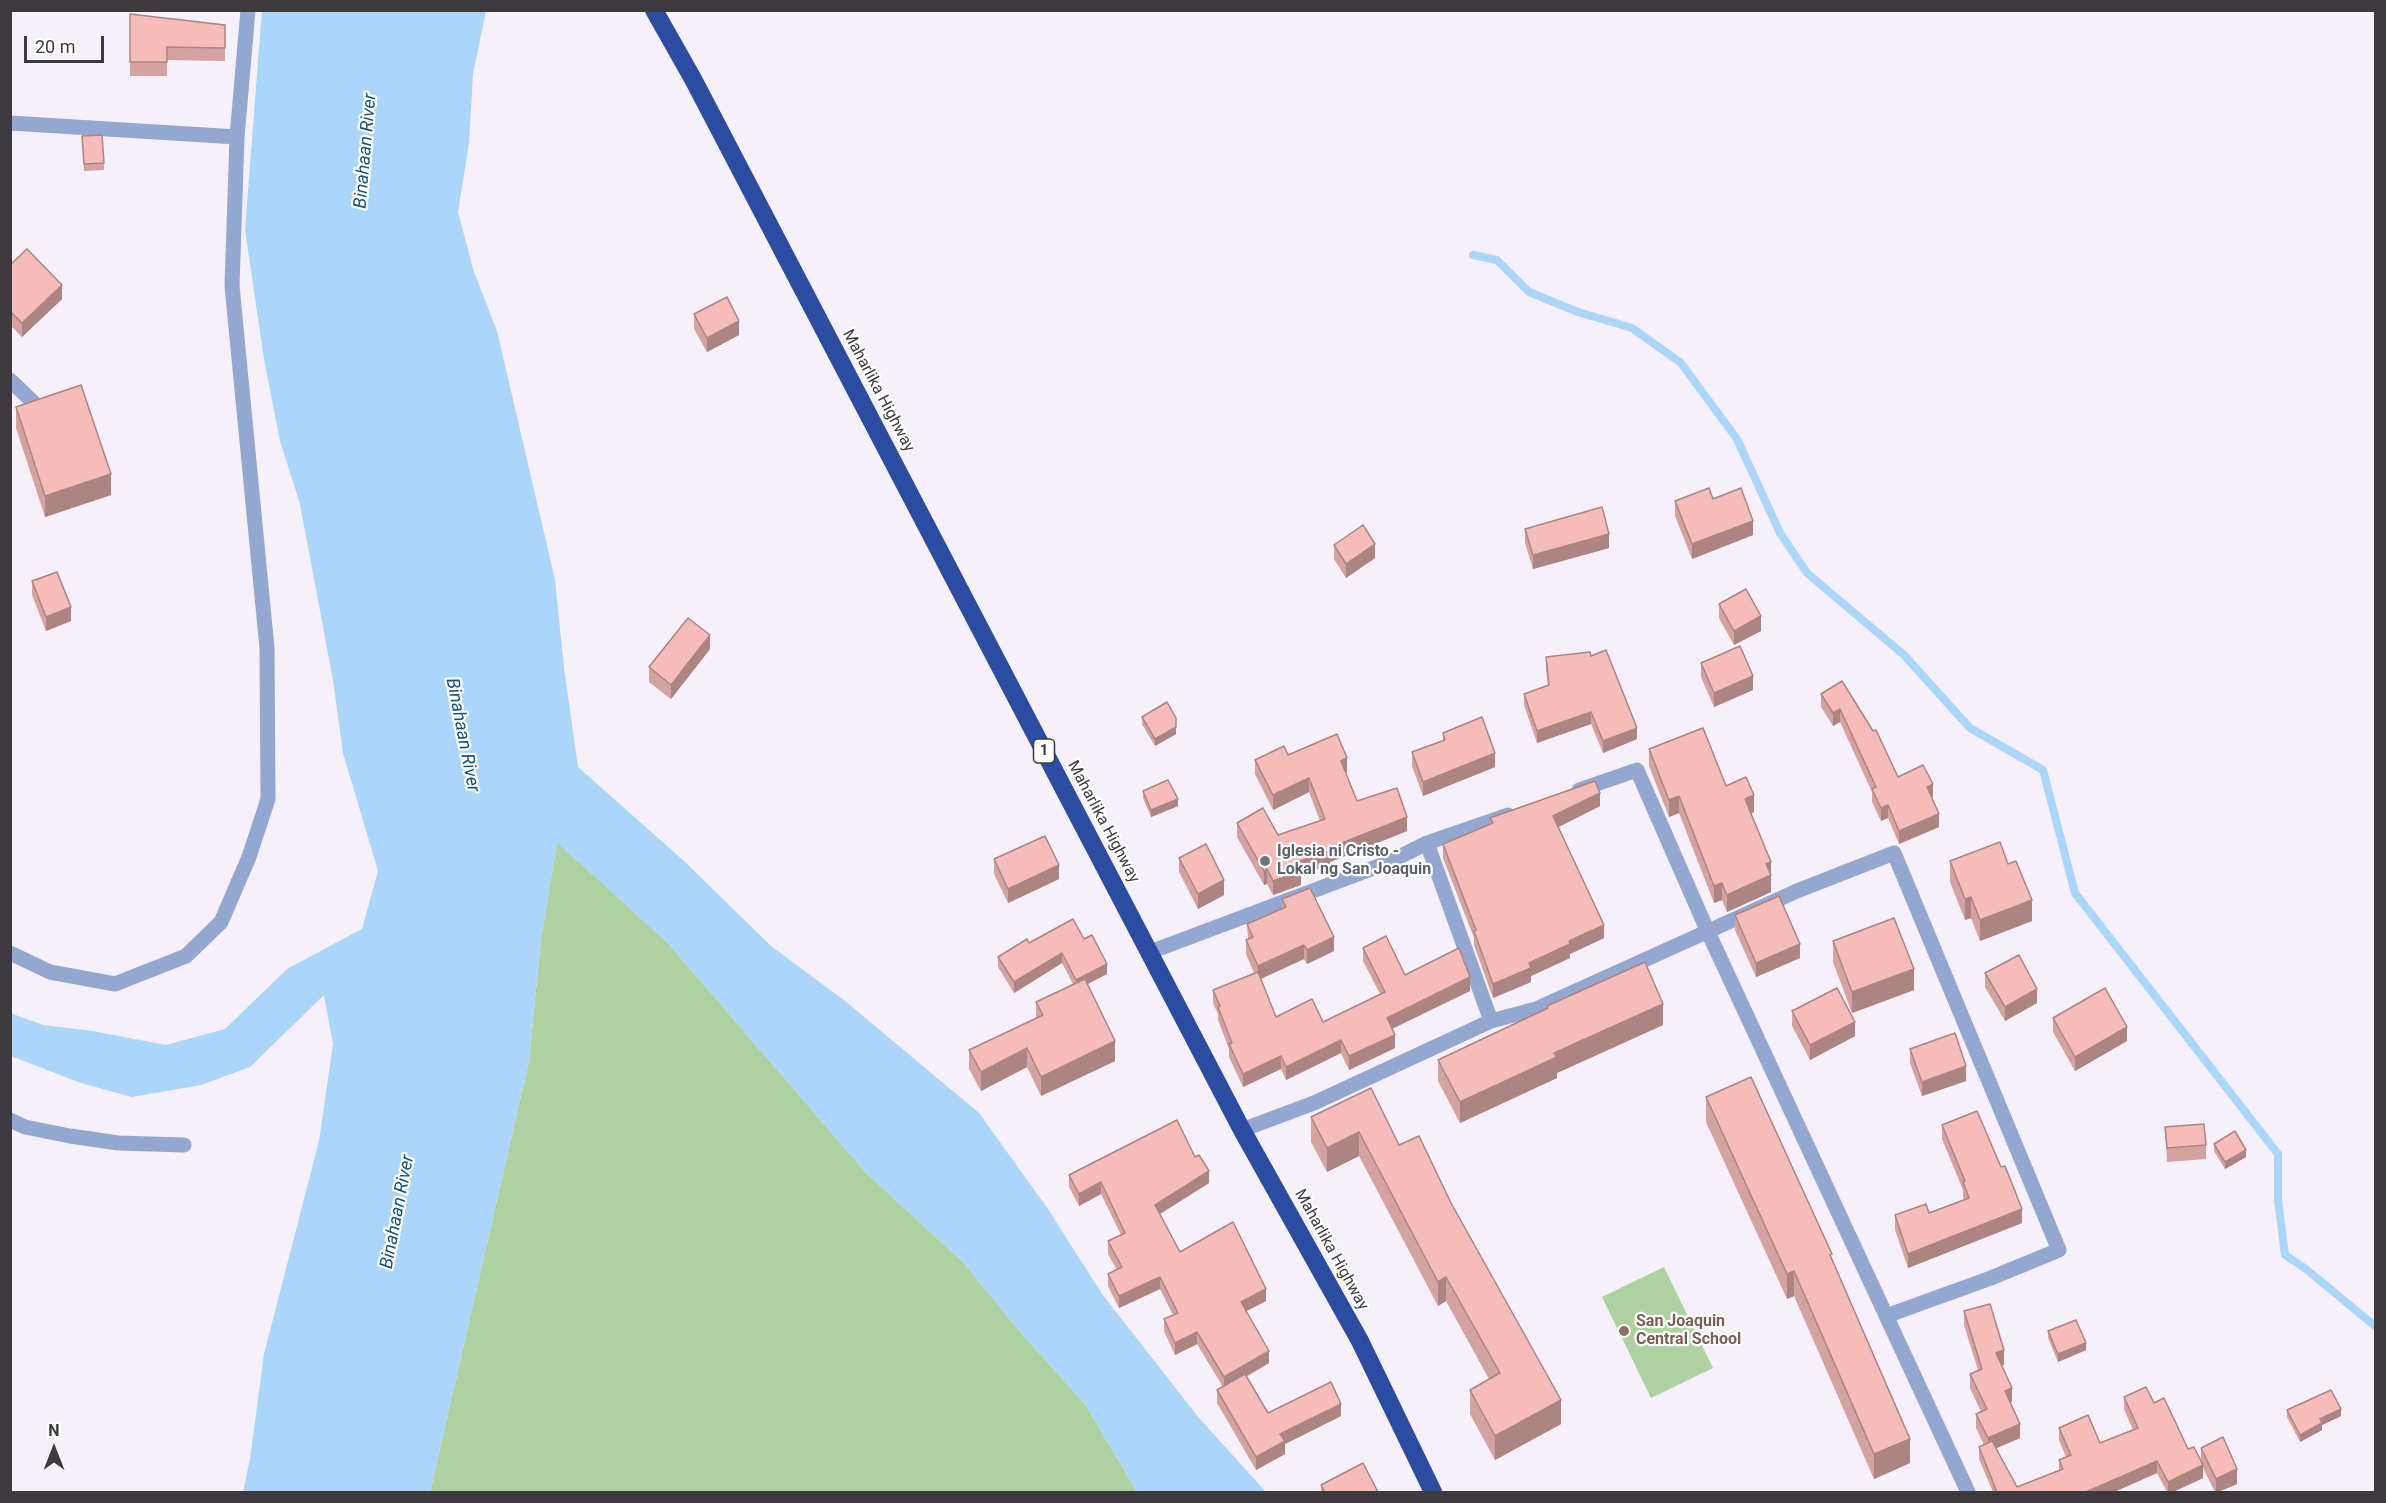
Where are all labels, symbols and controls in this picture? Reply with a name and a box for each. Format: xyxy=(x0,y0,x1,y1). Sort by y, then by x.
scale bar xyxy=(27,24,106,62)
text: 20 m xyxy=(35,36,75,57)
water label: Binahaan River xyxy=(350,93,382,209)
street label: Maharlika Highway xyxy=(838,327,918,455)
water label: Binahaan River xyxy=(440,676,484,794)
road number: 1 xyxy=(1034,739,1054,763)
street label: Maharlika Highway xyxy=(1063,758,1143,886)
place label: Iglesia ni Cristo - Lokal ng San Joaquin xyxy=(1277,842,1431,880)
marker: Iglesia ni Cristo - Lokal ng San Joaquin xyxy=(1258,854,1272,868)
water label: Binahaan River xyxy=(376,1153,420,1271)
street label: Maharlika Highway xyxy=(1290,1186,1372,1314)
place label: San Joaquin Central School xyxy=(1636,1312,1741,1350)
marker: San Joaquin Central School xyxy=(1617,1324,1631,1338)
north arrow xyxy=(24,1419,84,1479)
text: N xyxy=(48,1421,60,1440)

